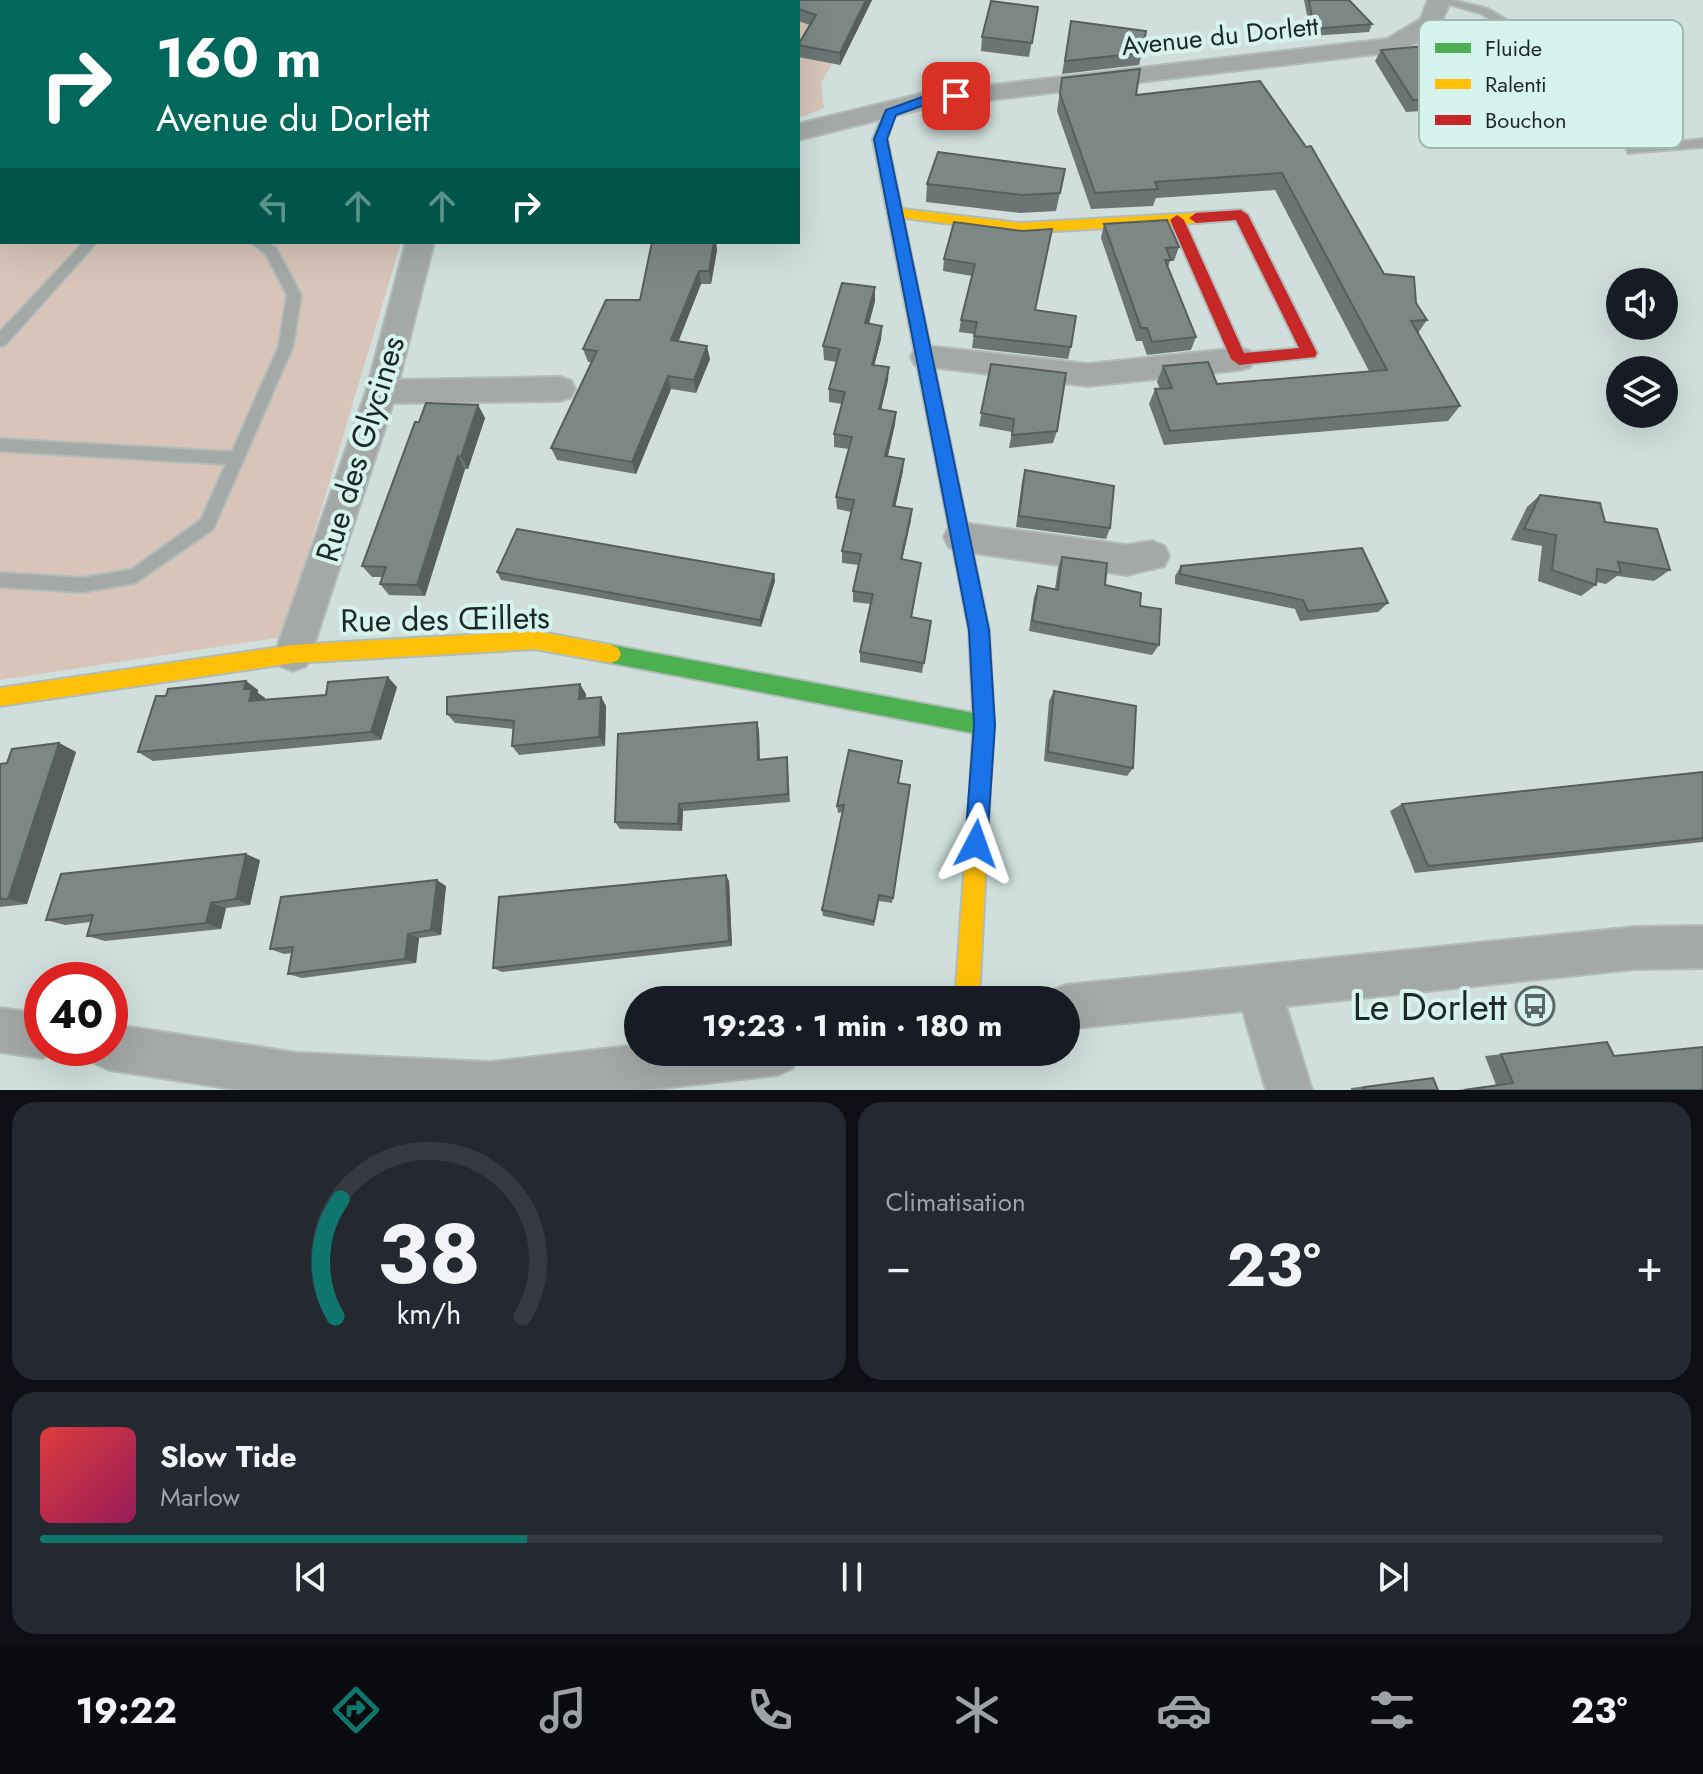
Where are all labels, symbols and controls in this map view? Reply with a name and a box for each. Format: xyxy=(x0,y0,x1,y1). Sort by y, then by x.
street label: Avenue du Dorlett xyxy=(1120,7,1321,65)
text: 160 m xyxy=(156,17,322,98)
legend xyxy=(1419,20,1683,148)
icon: right xyxy=(24,32,128,136)
text: Fluide xyxy=(1485,32,1542,64)
pin xyxy=(922,62,990,130)
text: Ralenti xyxy=(1485,68,1547,100)
icon: arrive xyxy=(934,74,978,118)
text: Avenue du Dorlett xyxy=(156,92,430,144)
text: Bouchon xyxy=(1485,104,1566,136)
icon: left xyxy=(252,184,296,228)
icon: ahead xyxy=(336,184,380,228)
icon: ahead xyxy=(420,184,464,228)
icon: right xyxy=(504,184,548,228)
map controls xyxy=(1606,268,1678,428)
button: sound xyxy=(1606,268,1678,340)
street label: Rue des Glycines xyxy=(304,331,416,567)
button: layers xyxy=(1606,356,1678,428)
street label: Rue des Œillets xyxy=(340,594,550,644)
position arrow xyxy=(934,802,1018,886)
speed limit sign: 40 xyxy=(24,962,128,1066)
place label: Le Dorlett xyxy=(1353,979,1507,1034)
bus stop icon: Le Dorlett xyxy=(1514,985,1556,1027)
text: 19:23 · 1 min · 180 m xyxy=(702,1004,1002,1047)
text: Climatisation xyxy=(886,1183,1026,1221)
text: 38 xyxy=(377,1194,481,1314)
text: 23° xyxy=(1226,1222,1321,1309)
text: − xyxy=(886,1234,911,1298)
text: + xyxy=(1636,1234,1663,1298)
text: km/h xyxy=(396,1293,461,1335)
text: Slow Tide xyxy=(160,1435,297,1478)
text: Marlow xyxy=(160,1478,240,1516)
icon: previous xyxy=(289,1555,333,1599)
icon: pause xyxy=(830,1555,874,1599)
icon: next xyxy=(1371,1555,1415,1599)
icon: directions xyxy=(328,1682,384,1738)
icon: music xyxy=(535,1682,591,1738)
icon: phone xyxy=(742,1682,798,1738)
icon: climate xyxy=(949,1682,1005,1738)
icon: car xyxy=(1156,1682,1212,1738)
icon: filters xyxy=(1364,1682,1420,1738)
text: 19:22 xyxy=(76,1684,177,1736)
text: 23° xyxy=(1571,1684,1627,1736)

